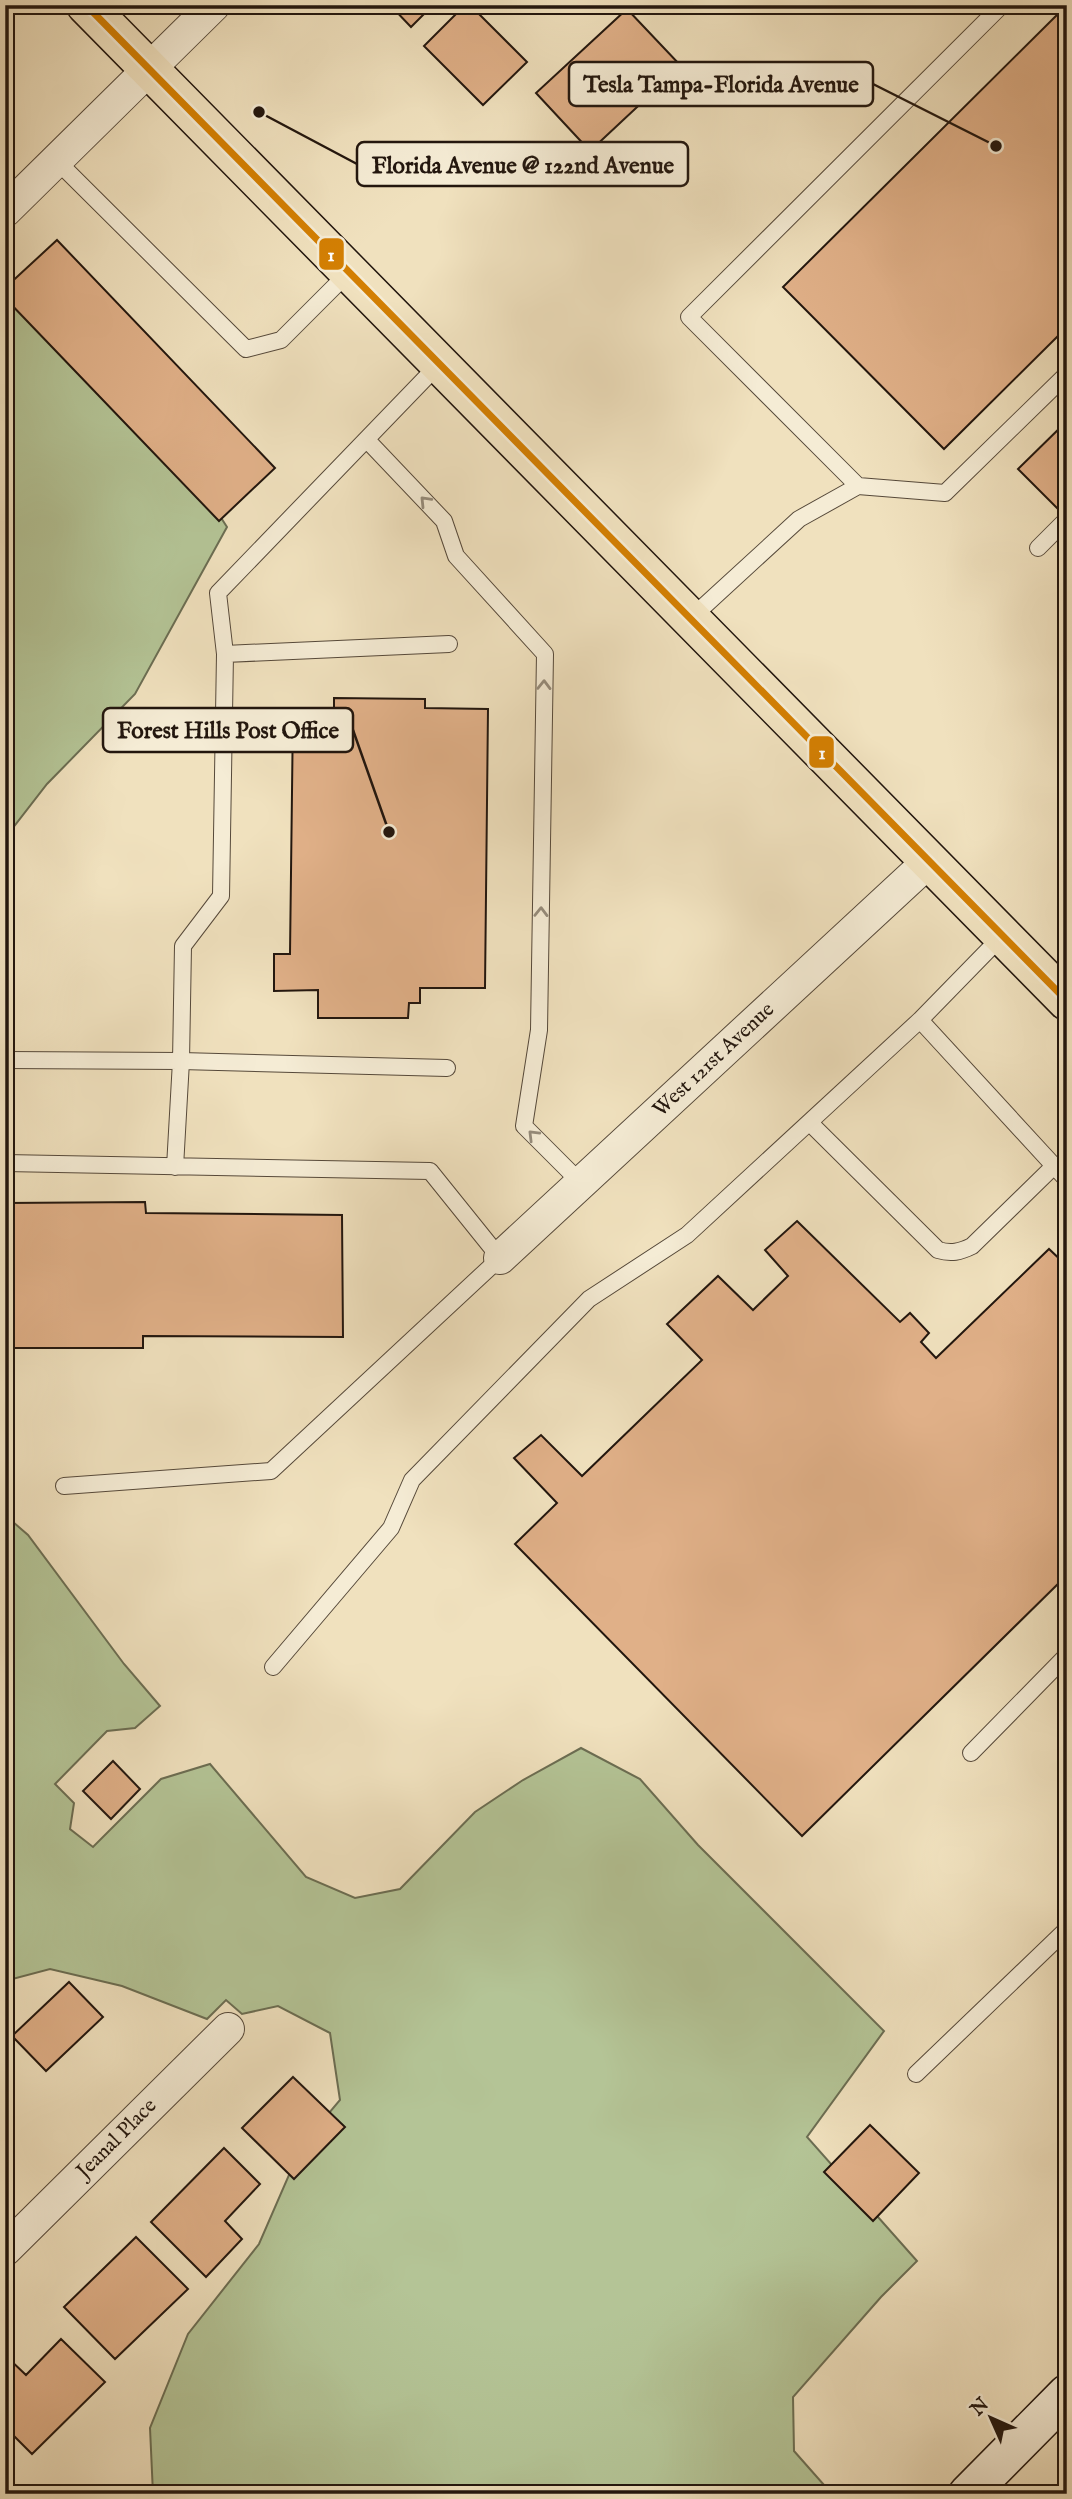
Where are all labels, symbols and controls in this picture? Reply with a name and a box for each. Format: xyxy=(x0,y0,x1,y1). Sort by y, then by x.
callout: Tesla Tampa-Florida Avenue xyxy=(569,62,873,106)
text: Tesla Tampa-Florida Avenue xyxy=(582,71,859,100)
callout: Florida Avenue @ 122nd Avenue xyxy=(357,142,688,186)
text: Florida Avenue @ 122nd Avenue xyxy=(372,152,675,181)
line badge: 1 xyxy=(318,237,345,271)
text: 1 xyxy=(327,244,335,268)
one-way arrow xyxy=(421,497,434,510)
one-way arrow xyxy=(537,679,552,690)
callout: Forest Hills Post Office xyxy=(103,708,353,752)
text: Forest Hills Post Office xyxy=(117,717,339,746)
line badge: 1 xyxy=(808,735,835,769)
text: 1 xyxy=(818,742,826,766)
one-way arrow xyxy=(533,907,549,917)
street label: West 121st Avenue xyxy=(648,996,781,1123)
one-way arrow xyxy=(528,1130,541,1143)
street label: Jeanal Place xyxy=(70,2093,163,2186)
north arrow xyxy=(956,2384,1026,2454)
text: N xyxy=(965,2393,995,2422)

